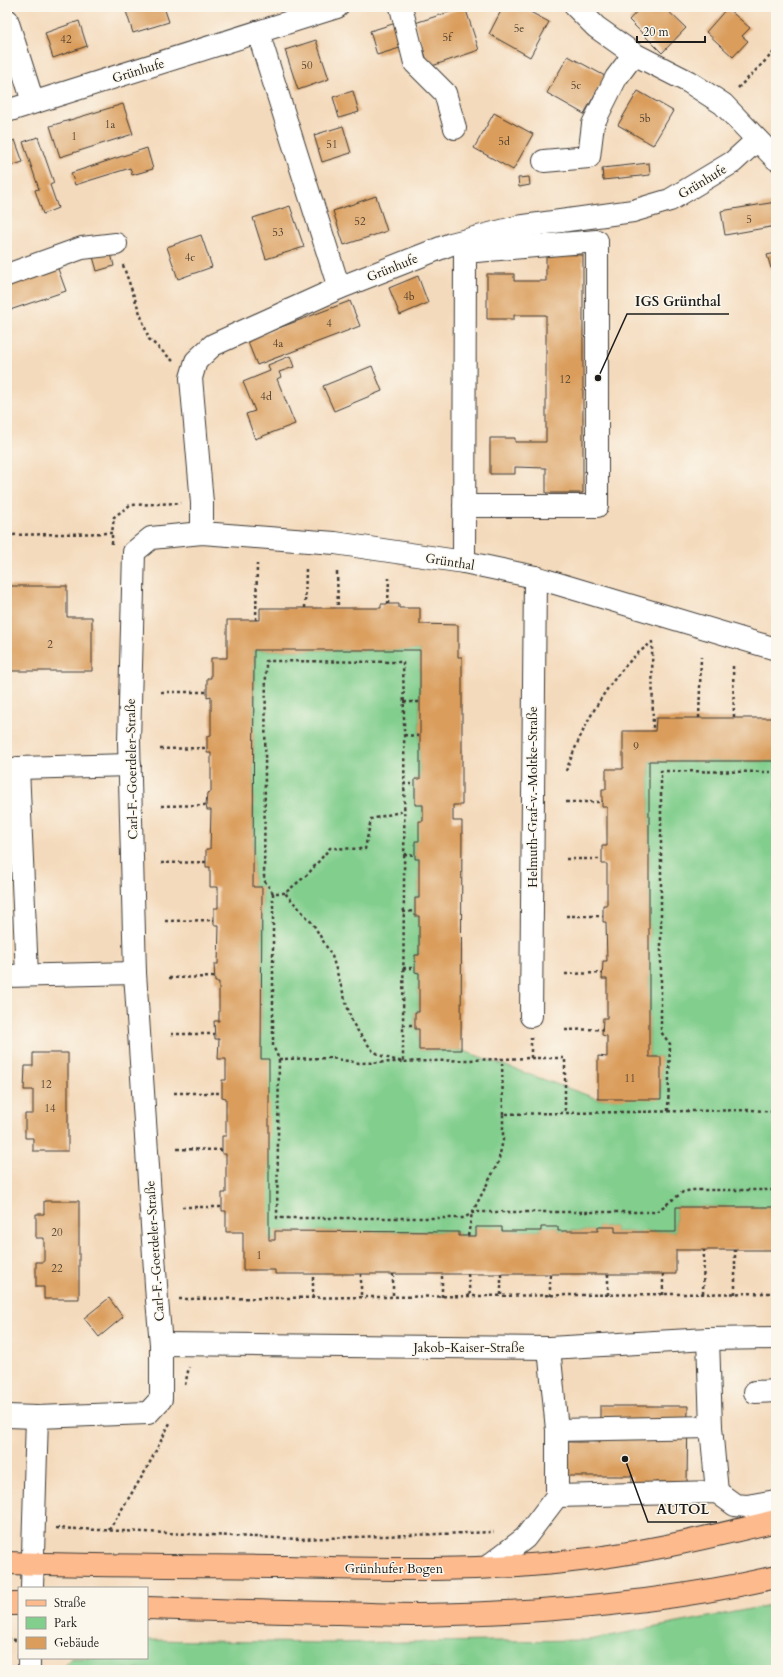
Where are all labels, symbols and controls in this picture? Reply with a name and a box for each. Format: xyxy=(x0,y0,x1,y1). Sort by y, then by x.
scale bar xyxy=(637,18,705,44)
house number: 5e xyxy=(514,21,524,36)
text: 20 m xyxy=(643,24,670,40)
house number: 5f xyxy=(443,30,453,45)
house number: 42 xyxy=(60,32,72,47)
street label: Grünhufe xyxy=(110,54,167,87)
house number: 50 xyxy=(301,58,313,73)
house number: 5c xyxy=(571,78,581,93)
house number: 5b xyxy=(639,111,651,126)
house number: 1a xyxy=(105,117,115,132)
house number: 1 xyxy=(71,129,77,144)
house number: 5d xyxy=(498,134,510,149)
house number: 51 xyxy=(326,137,338,152)
street label: Grünhufe xyxy=(675,160,730,203)
house number: 5 xyxy=(746,212,752,227)
house number: 52 xyxy=(354,214,366,229)
house number: 53 xyxy=(272,225,284,240)
street label: Grünhufe xyxy=(364,249,421,286)
house number: 4c xyxy=(185,250,195,265)
callout: IGS Grünthal xyxy=(627,288,729,314)
house number: 4b xyxy=(403,289,415,304)
text: IGS Grünthal xyxy=(635,292,721,311)
house number: 4 xyxy=(326,316,332,331)
house number: 4a xyxy=(273,336,283,351)
house number: 12 xyxy=(559,372,571,387)
house number: 4d xyxy=(260,389,272,404)
street label: Grünthal xyxy=(424,549,476,575)
house number: 2 xyxy=(47,637,53,652)
street label: Carl-F.-Goerdeler-Straße xyxy=(122,698,142,840)
street label: Helmuth-Graf-v.-Moltke-Straße xyxy=(524,706,542,888)
house number: 9 xyxy=(633,739,639,754)
house number: 11 xyxy=(624,1071,636,1086)
house number: 12 xyxy=(40,1077,52,1092)
house number: 14 xyxy=(44,1101,56,1116)
street label: Carl-F.-Goerdeler-Straße xyxy=(141,1180,169,1322)
house number: 20 xyxy=(51,1225,63,1240)
house number: 1 xyxy=(256,1248,262,1263)
house number: 22 xyxy=(51,1261,63,1276)
street label: Jakob-Kaiser-Straße xyxy=(411,1339,525,1357)
callout: AUTOL xyxy=(648,1496,717,1522)
text: AUTOL xyxy=(657,1500,710,1519)
street label: Grünhufer Bogen xyxy=(345,1560,444,1578)
legend xyxy=(18,1587,148,1659)
text: Straße xyxy=(54,1595,86,1611)
text: Park xyxy=(54,1615,78,1631)
text: Gebäude xyxy=(54,1635,99,1651)

